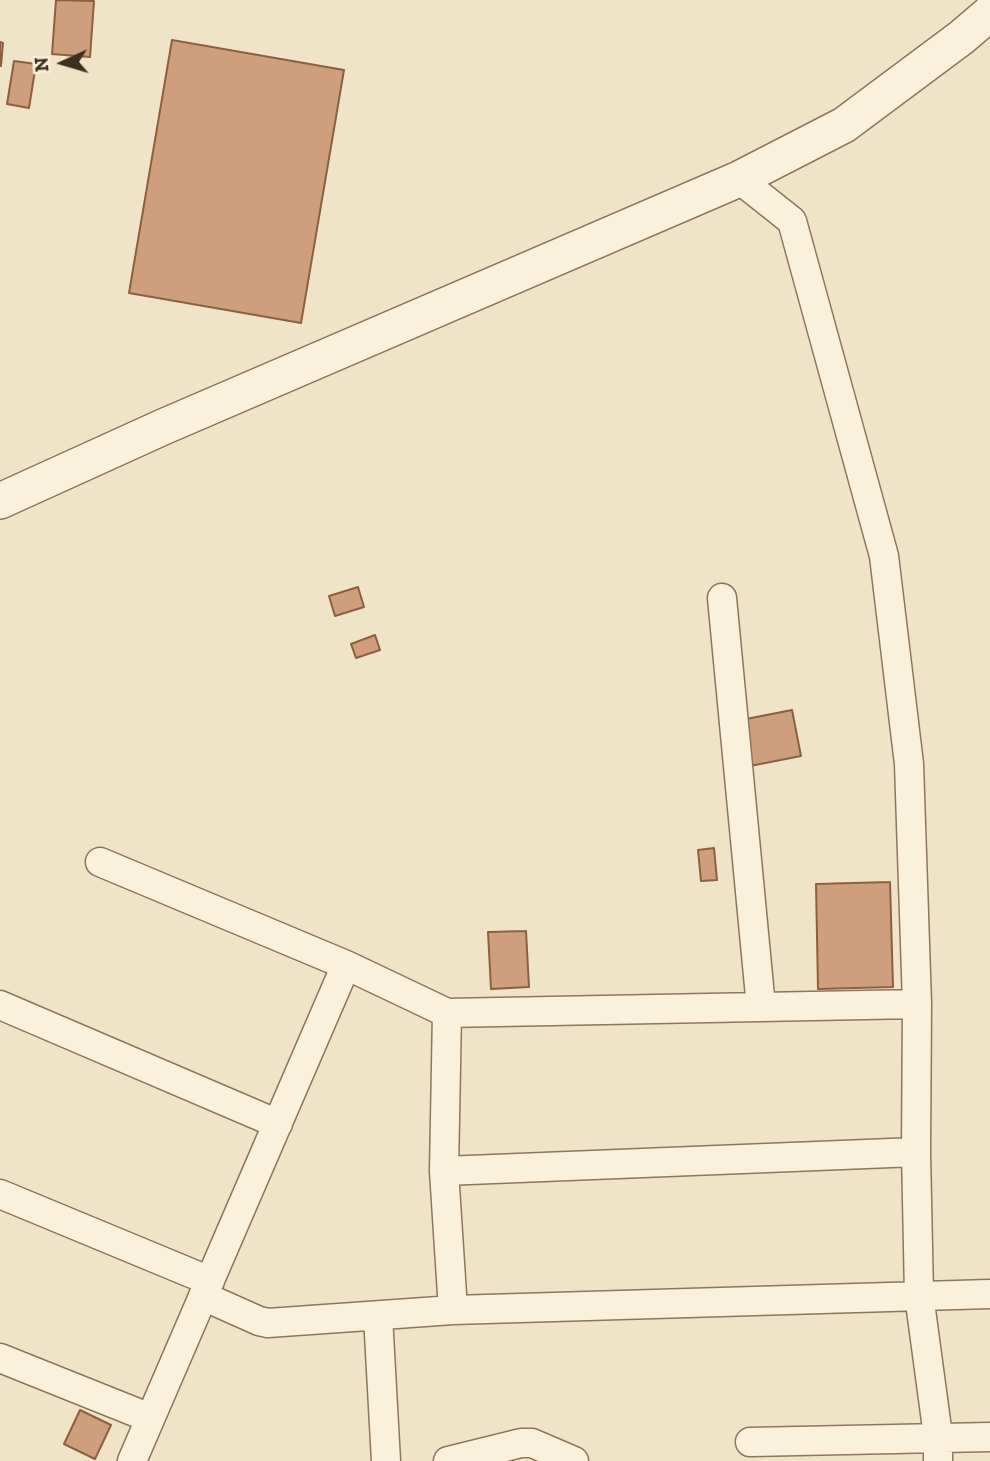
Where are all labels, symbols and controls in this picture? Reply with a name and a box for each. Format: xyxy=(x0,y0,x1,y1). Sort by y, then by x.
north arrow xyxy=(28,28,98,98)
text: N xyxy=(30,56,54,73)

